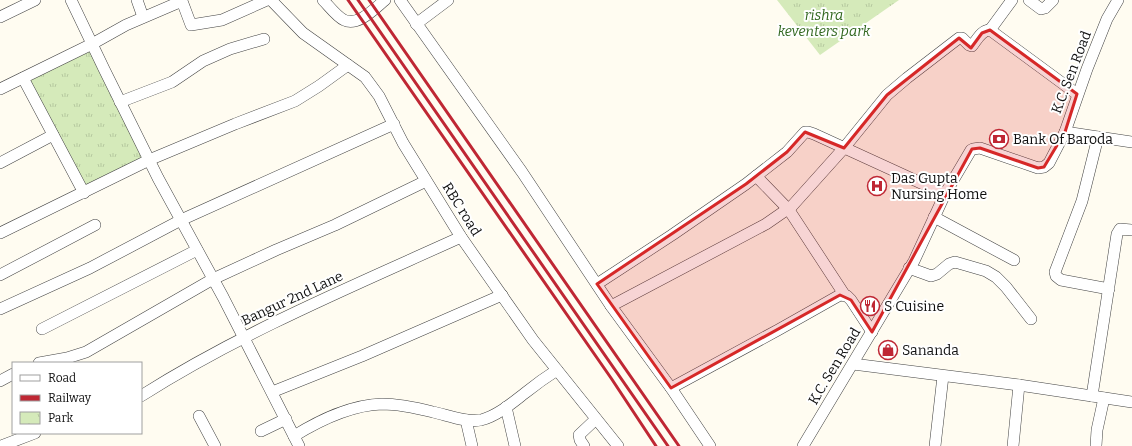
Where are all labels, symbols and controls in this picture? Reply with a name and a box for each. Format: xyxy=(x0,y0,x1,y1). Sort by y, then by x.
park label: rishra keventers park xyxy=(778,7,871,40)
street label: K.C. Sen Road xyxy=(1048,29,1095,116)
bank icon: Bank Of Baroda xyxy=(988,128,1010,150)
place label: Bank Of Baroda xyxy=(1013,131,1113,148)
place label: Das Gupta Nursing Home xyxy=(891,170,987,203)
hospital icon: Das Gupta Nursing Home xyxy=(866,175,888,197)
street label: RBC road xyxy=(439,179,485,239)
street label: Bangur 2nd Lane xyxy=(239,267,346,329)
restaurant icon: S Cuisine xyxy=(859,295,881,317)
place label: S Cuisine xyxy=(884,298,944,315)
street label: K.C. Sen Road xyxy=(805,325,864,408)
shop icon: Sananda xyxy=(877,339,899,361)
place label: Sananda xyxy=(902,342,959,359)
legend xyxy=(12,362,142,434)
text: Road xyxy=(48,371,76,385)
text: Railway xyxy=(48,391,92,405)
text: Park xyxy=(48,411,74,425)

